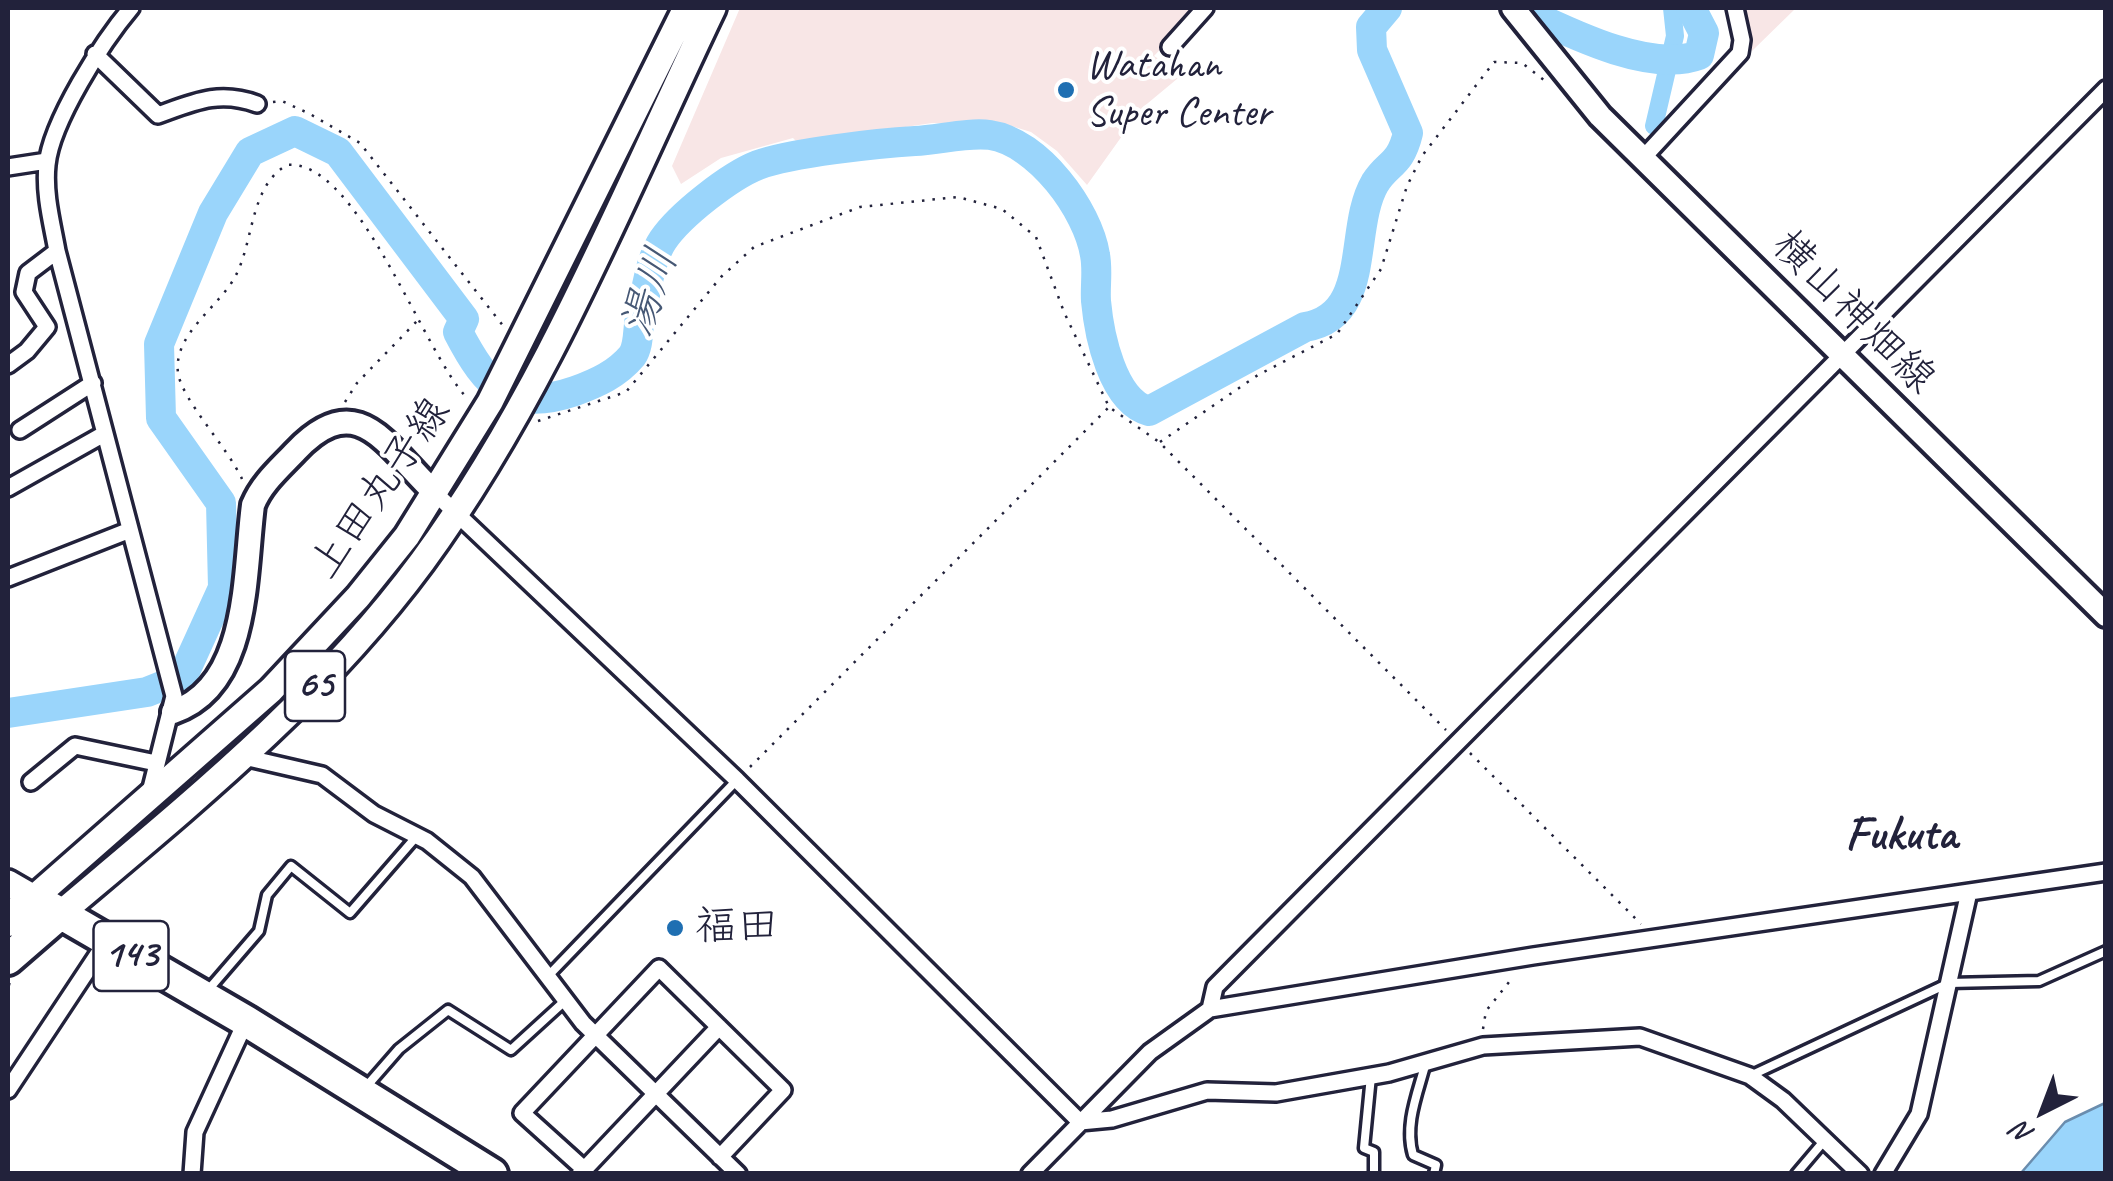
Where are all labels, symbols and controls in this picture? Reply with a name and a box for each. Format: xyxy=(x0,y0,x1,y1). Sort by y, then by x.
place label: Watahan Super Center xyxy=(1086,41,1271,140)
marker: Watahan Super Center xyxy=(1055,79,1077,101)
street label: 横山神畑線 xyxy=(1761,221,1945,405)
water label: 湯川 xyxy=(611,242,691,344)
street label: 上田丸子線 xyxy=(300,389,462,589)
road number: 65 xyxy=(285,651,345,721)
district label: Fukuta xyxy=(1845,807,1957,865)
place label: 福田 xyxy=(695,903,779,953)
marker: 福田 xyxy=(664,917,686,939)
road number: 143 xyxy=(94,921,168,991)
north arrow xyxy=(1993,1061,2093,1161)
text: N xyxy=(2004,1115,2041,1152)

